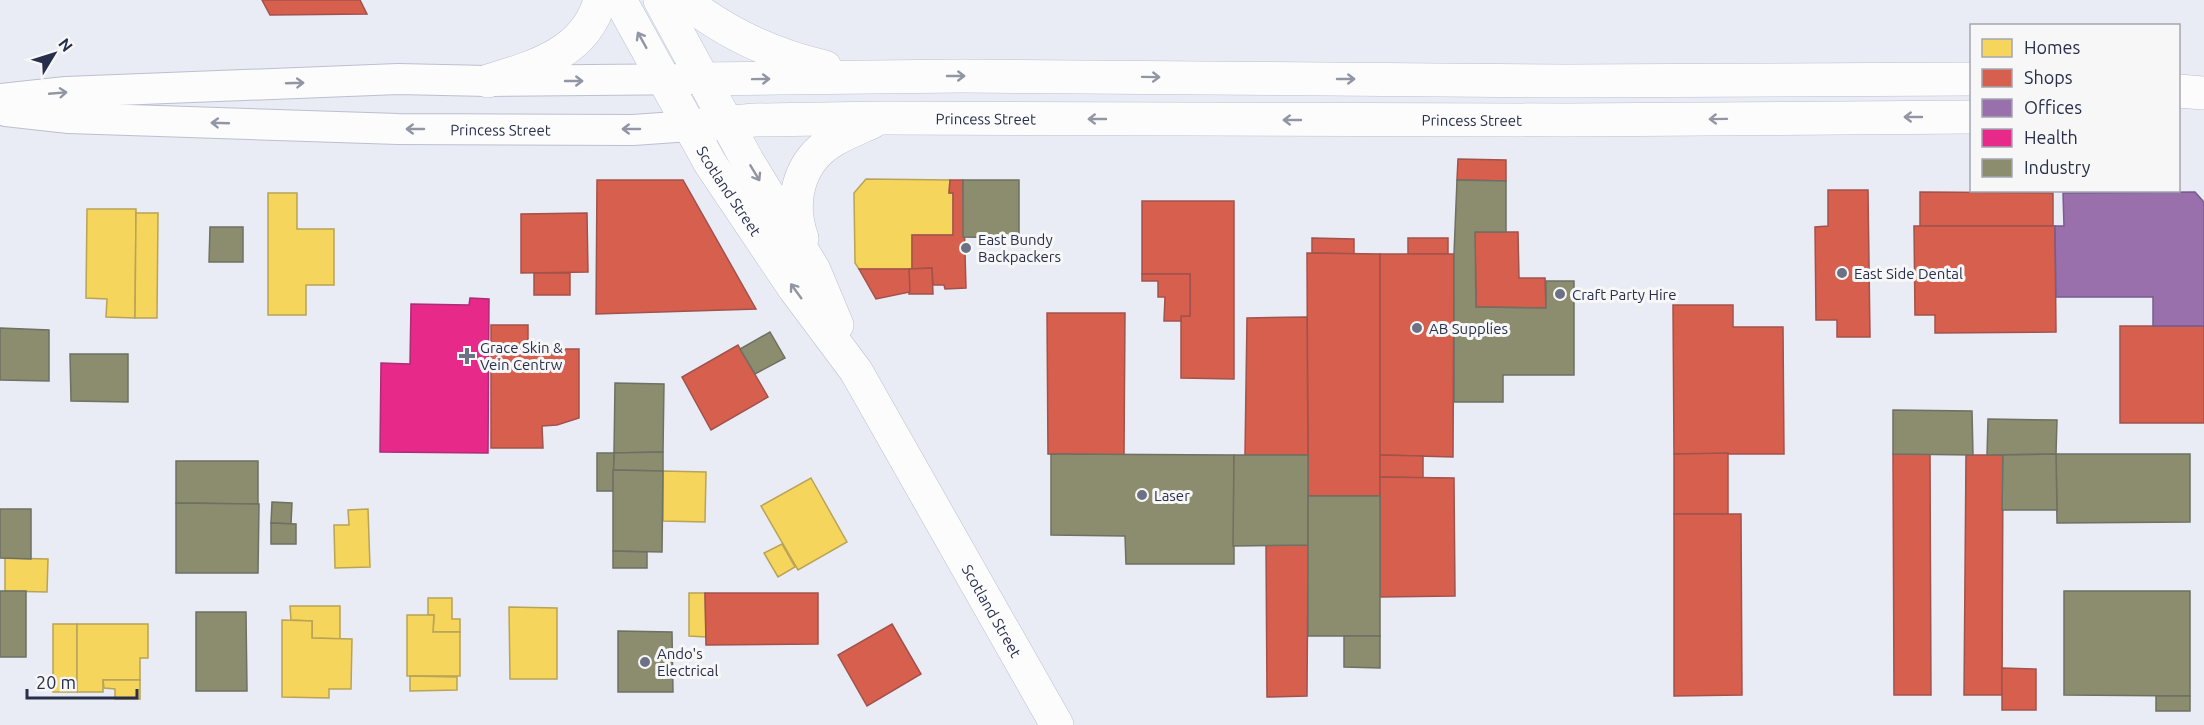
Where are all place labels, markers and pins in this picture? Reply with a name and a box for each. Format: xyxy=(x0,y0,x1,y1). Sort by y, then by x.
place label: East Bundy Backpackers xyxy=(978,231,1061,265)
marker: East Bundy Backpackers xyxy=(959,241,973,255)
place label: East Side Dental xyxy=(1854,265,1963,282)
marker: East Side Dental xyxy=(1835,266,1849,280)
place label: Craft Party Hire xyxy=(1572,286,1676,303)
marker: Craft Party Hire xyxy=(1553,287,1567,301)
place label: AB Supplies xyxy=(1429,320,1508,337)
marker: AB Supplies xyxy=(1410,321,1424,335)
place label: Grace Skin & Vein Centrw xyxy=(480,339,563,373)
marker: Grace Skin & Vein Centrw xyxy=(458,347,476,365)
place label: Laser xyxy=(1154,487,1190,504)
marker: Laser xyxy=(1135,488,1149,502)
place label: Ando's Electrical xyxy=(657,645,718,679)
marker: Ando's Electrical xyxy=(638,655,652,669)

